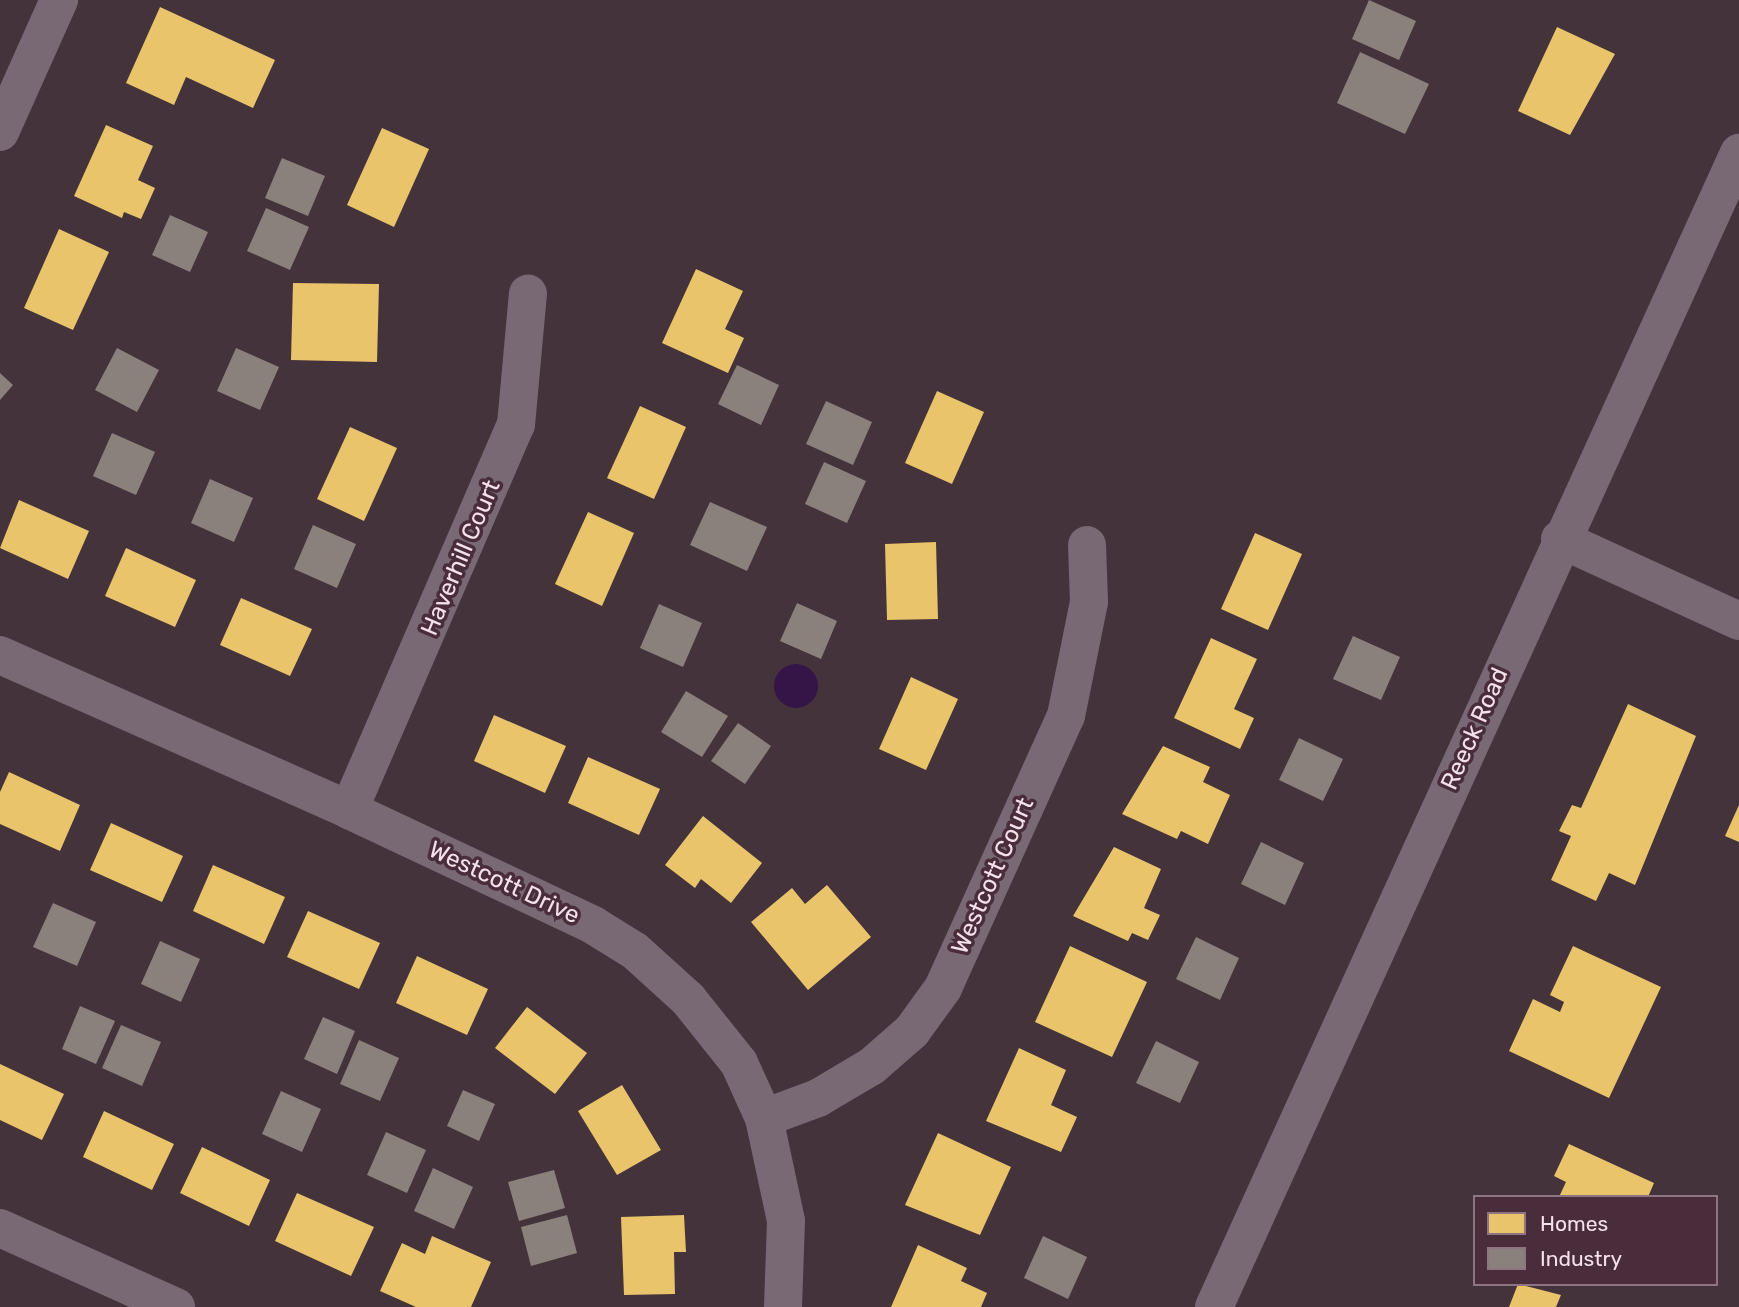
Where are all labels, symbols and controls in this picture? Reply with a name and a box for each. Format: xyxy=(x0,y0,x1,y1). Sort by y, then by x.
street label: Haverhill Court xyxy=(415,476,507,640)
street label: Reeck Road xyxy=(1435,663,1515,795)
street label: Westcott Court xyxy=(946,793,1040,959)
street label: Westcott Drive xyxy=(424,835,584,931)
legend xyxy=(1473,1195,1718,1286)
text: Homes xyxy=(1540,1211,1608,1236)
text: Industry xyxy=(1540,1246,1622,1271)

